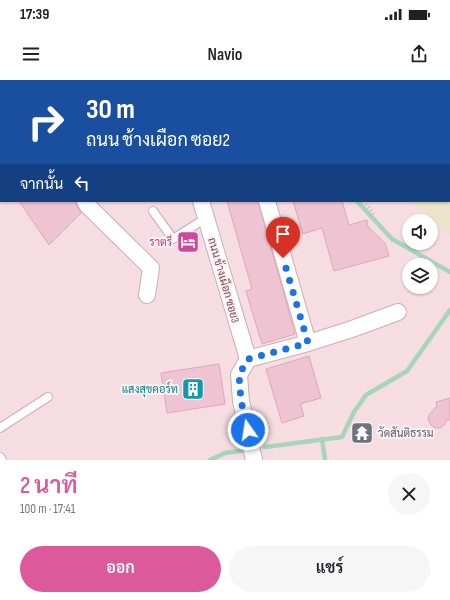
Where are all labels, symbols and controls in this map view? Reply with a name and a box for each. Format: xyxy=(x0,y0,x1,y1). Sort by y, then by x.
text: 17:39 xyxy=(20,5,49,24)
icon: menu xyxy=(20,43,42,65)
icon: share xyxy=(408,43,430,65)
text: Navio xyxy=(208,44,243,65)
text: 30 m xyxy=(86,93,135,126)
icon: right xyxy=(20,96,72,148)
text: ถนน ช้างเผือก ซอย2 xyxy=(86,130,230,151)
icon: left xyxy=(71,172,93,194)
text: จากนั้น xyxy=(20,175,63,194)
map controls xyxy=(402,214,438,294)
button: sound xyxy=(402,214,438,250)
pin xyxy=(266,217,300,258)
icon: arrive xyxy=(272,223,294,245)
hotel icon: ราตรี xyxy=(175,229,201,255)
place label: ราตรี xyxy=(149,234,172,249)
street label: ถนน ช้างเผือก ซอย3 xyxy=(205,236,243,325)
button: layers xyxy=(402,258,438,294)
building icon: แสงสุขคอร์ท xyxy=(180,376,206,402)
place label: แสงสุขคอร์ท xyxy=(122,381,178,398)
position arrow xyxy=(227,409,269,451)
temple icon: วัดสันติธรรม xyxy=(349,420,375,446)
place label: วัดสันติธรรม xyxy=(378,426,434,440)
text: 2 นาที xyxy=(20,471,78,500)
button: close xyxy=(388,473,430,515)
text: 100 m · 17:41 xyxy=(20,501,75,517)
button: ออก xyxy=(20,546,221,592)
button: แชร์ xyxy=(229,546,430,592)

